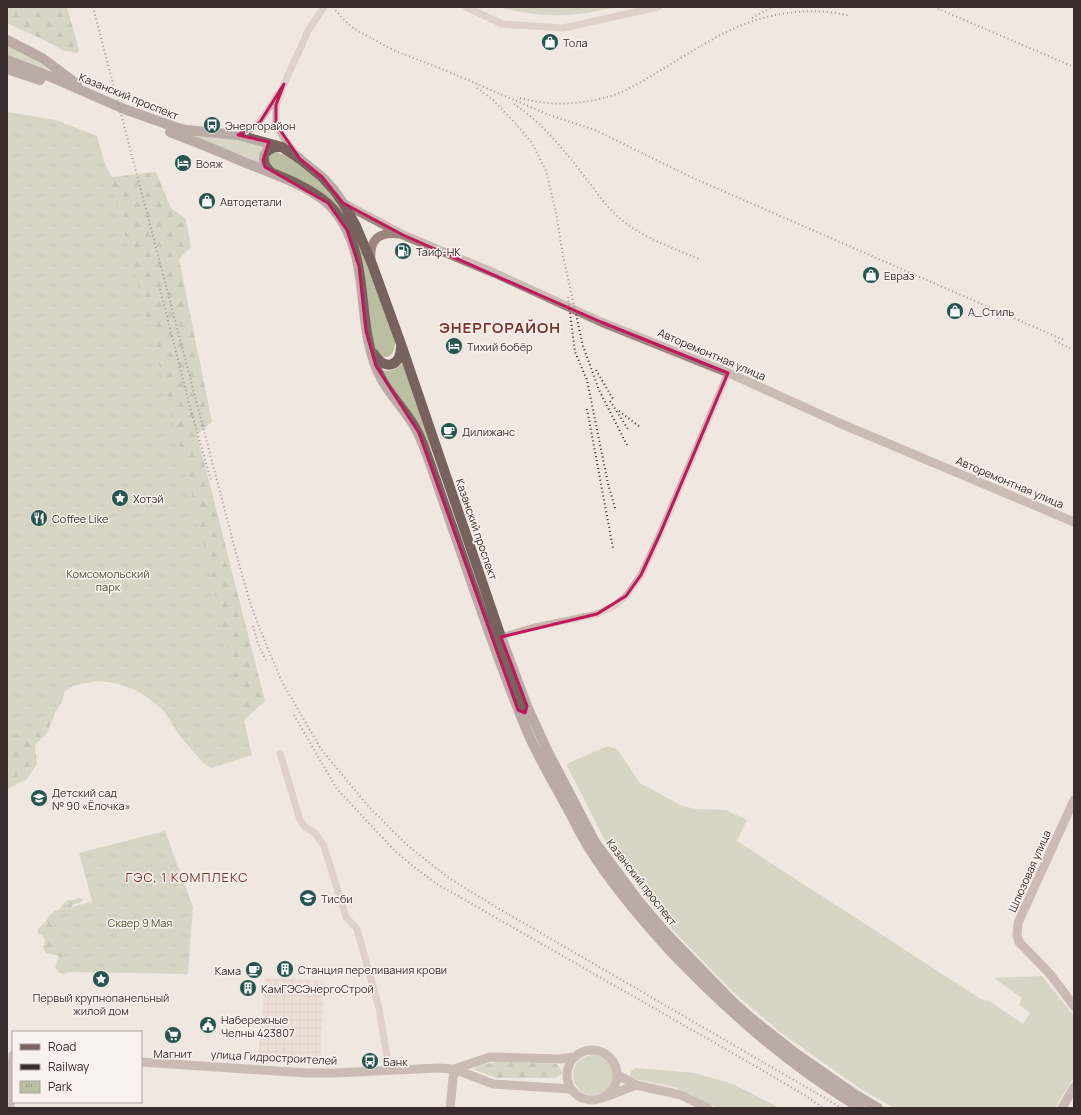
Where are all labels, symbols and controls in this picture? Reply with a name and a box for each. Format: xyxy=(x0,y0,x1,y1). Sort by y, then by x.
shop icon: Тола xyxy=(540,32,560,52)
place label: Тола xyxy=(563,35,588,50)
street label: Казанский проспект xyxy=(77,69,181,123)
bus stop icon: Энергорайон xyxy=(202,115,222,135)
place label: Энергорайон xyxy=(225,118,296,133)
hotel icon: Вояж xyxy=(173,153,193,173)
place label: Вояж xyxy=(196,156,223,171)
shop icon: Автодетали xyxy=(197,191,217,211)
place label: Автодетали xyxy=(220,194,282,209)
fuel station icon: Таиф-НК xyxy=(393,241,413,261)
place label: Таиф-НК xyxy=(416,244,461,259)
shop icon: Евраз xyxy=(861,265,881,285)
place label: Евраз xyxy=(884,268,915,283)
shop icon: А_Стиль xyxy=(945,301,965,321)
place label: А_Стиль xyxy=(968,304,1014,319)
district label: ЭНЕРГОРАЙОН xyxy=(439,317,561,338)
street label: Авторемонтная улица xyxy=(656,324,768,384)
hotel icon: Тихий бобёр xyxy=(444,336,464,356)
place label: Тихий бобёр xyxy=(467,339,533,354)
cafe icon: Дилижанс xyxy=(439,421,459,441)
place label: Дилижанс xyxy=(462,424,515,439)
street label: Авторемонтная улица xyxy=(954,452,1066,512)
street label: Казанский проспект xyxy=(453,476,502,582)
place icon: Хотэй xyxy=(110,488,130,508)
place label: Хотэй xyxy=(133,491,164,506)
restaurant icon: Coffee Like xyxy=(29,508,49,528)
place label: Coffee Like xyxy=(52,511,109,526)
park label: Комсомольский парк xyxy=(66,566,150,594)
place label: Детский сад № 90 «Ёлочка» xyxy=(52,785,131,813)
school or university icon: Детский сад № 90 «Ёлочка» xyxy=(29,788,49,808)
street label: Шлюзовая улица xyxy=(1004,828,1054,914)
street label: Казанский проспект xyxy=(603,836,681,929)
district label: ГЭС, 1 КОМПЛЕКС xyxy=(125,868,249,886)
school or university icon: Тисби xyxy=(298,888,318,908)
place label: Тисби xyxy=(321,891,353,906)
park label: Сквер 9 Мая xyxy=(108,915,172,930)
building icon: Станция переливания крови xyxy=(275,959,295,979)
cafe icon: Кама xyxy=(244,960,264,980)
place label: Станция переливания крови xyxy=(298,962,447,977)
place label: Кама xyxy=(215,963,241,978)
place icon: Первый крупнопанельный жилой дом xyxy=(91,969,111,989)
building icon: КамГЭСЭнергоСтрой xyxy=(238,978,258,998)
place label: КамГЭСЭнергоСтрой xyxy=(261,981,374,996)
place label: Первый крупнопанельный жилой дом xyxy=(33,990,169,1018)
place label: Набережные Челны 423807 xyxy=(221,1012,294,1040)
public building icon: Набережные Челны 423807 xyxy=(198,1015,218,1035)
supermarket icon: Магнит xyxy=(163,1025,183,1045)
legend xyxy=(12,1031,142,1103)
text: Road xyxy=(48,1038,76,1055)
place label: Магнит xyxy=(154,1046,193,1061)
street label: улица Гидростроителей xyxy=(210,1046,338,1068)
bus stop icon: Банк xyxy=(360,1051,380,1071)
place label: Банк xyxy=(383,1054,408,1069)
text: Railway xyxy=(48,1058,90,1075)
text: Park xyxy=(48,1078,73,1095)

